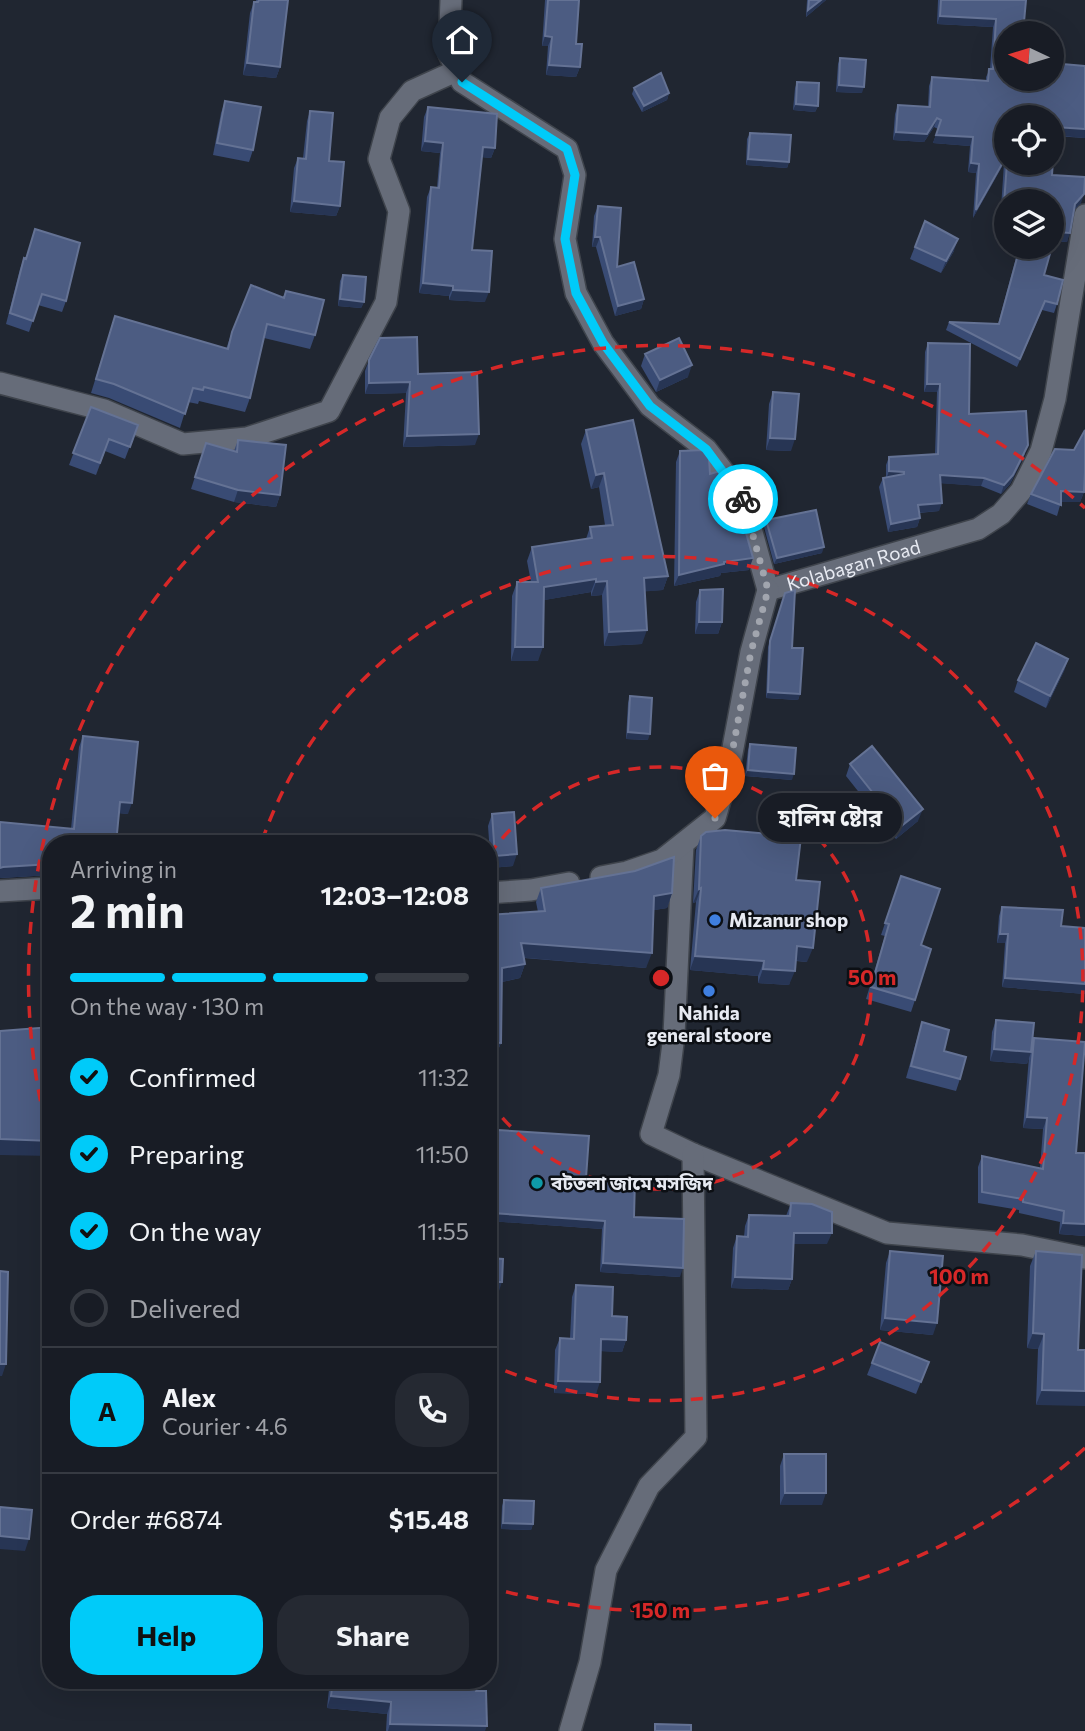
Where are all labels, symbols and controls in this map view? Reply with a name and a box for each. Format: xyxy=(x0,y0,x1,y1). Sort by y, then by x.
pin xyxy=(432,10,492,82)
icon: home xyxy=(443,21,481,59)
north arrow xyxy=(994,21,1064,91)
map controls xyxy=(994,21,1064,259)
button: locate xyxy=(994,105,1064,175)
button: layers xyxy=(994,189,1064,259)
courier xyxy=(708,464,778,534)
icon: bike xyxy=(724,480,762,518)
street label: Kolabagan Road xyxy=(784,534,923,595)
pin xyxy=(685,746,745,818)
icon: bag xyxy=(696,757,734,795)
callout: হালিম ষ্টোর xyxy=(757,794,900,842)
text: হালিম ষ্টোর xyxy=(778,803,882,831)
text: Arriving in xyxy=(70,855,177,883)
text: 12:03–12:08 xyxy=(321,879,469,910)
text: 2 min xyxy=(70,881,185,937)
place label: Mizanur shop xyxy=(729,908,848,931)
marker: Mizanur shop xyxy=(707,912,723,928)
text: 50 m xyxy=(848,964,896,989)
centre of rings xyxy=(649,966,673,990)
marker: Nahida general stoore xyxy=(701,983,717,999)
text: On the way · 130 m xyxy=(70,992,264,1020)
place label: Nahida general stoore xyxy=(647,1001,771,1046)
icon: check xyxy=(70,1058,108,1096)
text: Confirmed xyxy=(129,1061,256,1092)
text: 11:32 xyxy=(418,1063,469,1091)
icon: check xyxy=(70,1135,108,1173)
text: Preparing xyxy=(129,1138,244,1169)
text: 11:50 xyxy=(416,1140,469,1168)
place label: বটতলা জামে মসজিদ xyxy=(550,1171,713,1194)
marker: বটতলা জামে মসজিদ xyxy=(529,1175,545,1191)
icon: check xyxy=(70,1212,108,1250)
text: On the way xyxy=(129,1215,262,1246)
text: 11:55 xyxy=(417,1217,469,1245)
text: 100 m xyxy=(929,1263,989,1288)
text: Delivered xyxy=(129,1292,240,1323)
button: phone xyxy=(395,1373,469,1447)
text: Alex xyxy=(162,1381,216,1412)
text: A xyxy=(98,1395,116,1426)
text: Courier · 4.6 xyxy=(162,1412,288,1440)
text: Order #6874 xyxy=(70,1503,222,1534)
text: $15.48 xyxy=(389,1503,469,1534)
button: Help xyxy=(70,1595,263,1675)
button: Share xyxy=(277,1595,469,1675)
text: 150 m xyxy=(632,1597,690,1622)

